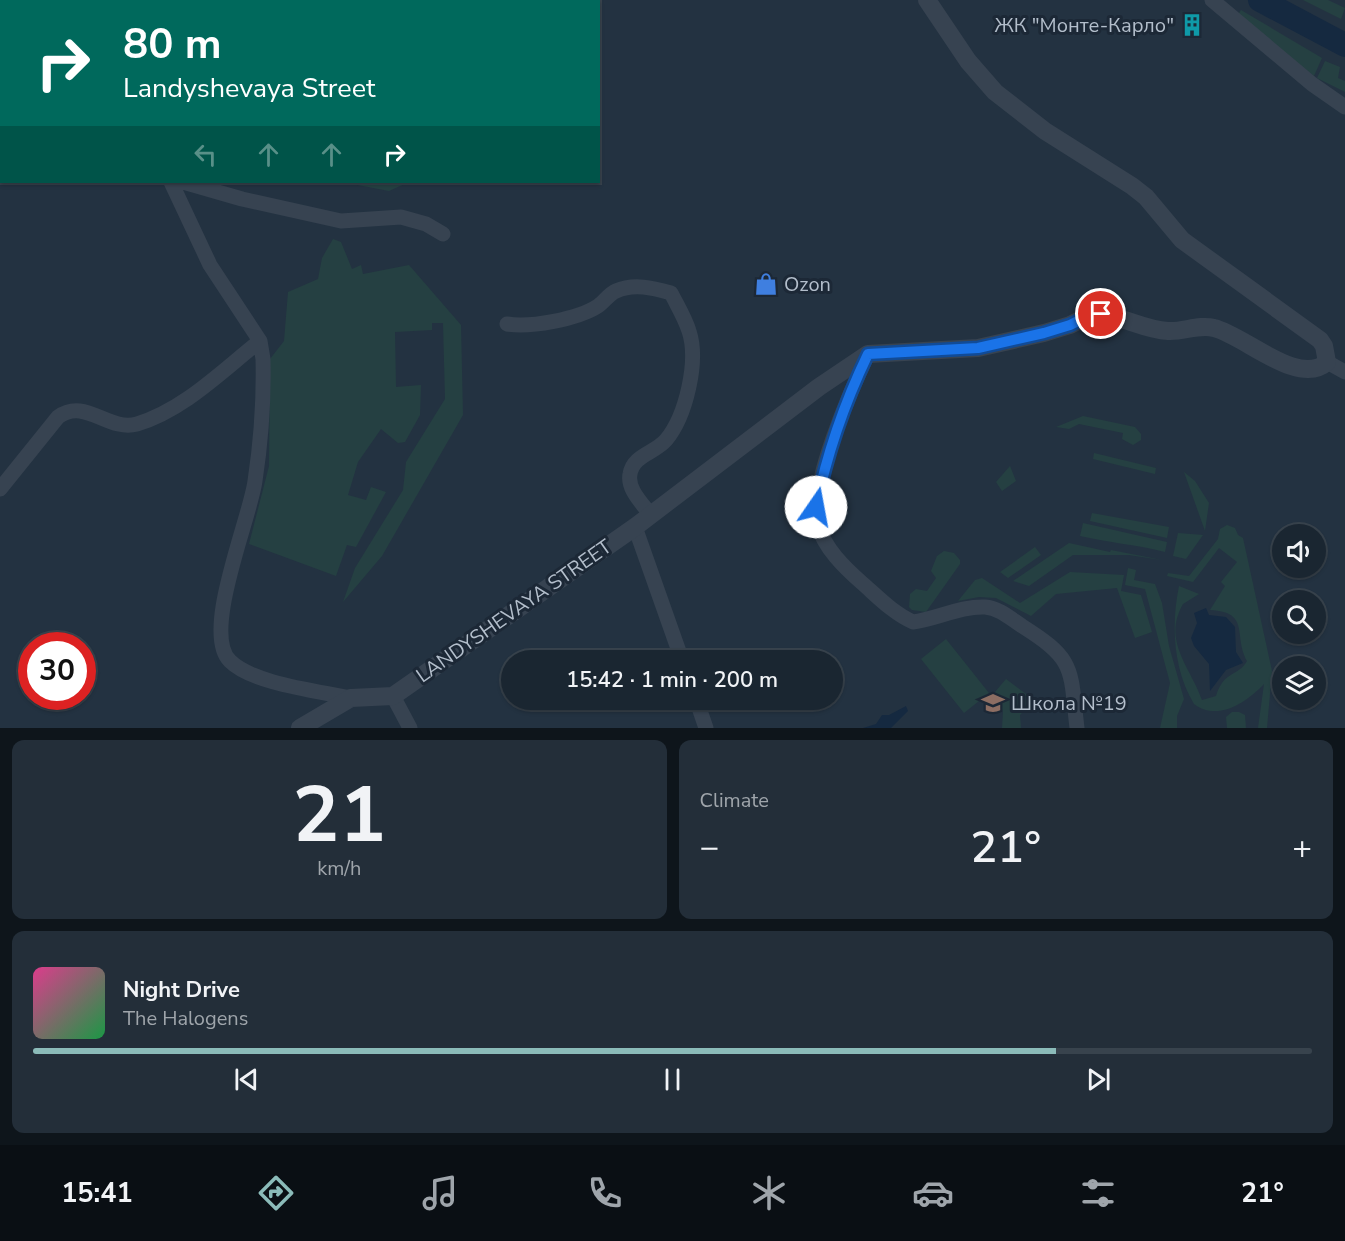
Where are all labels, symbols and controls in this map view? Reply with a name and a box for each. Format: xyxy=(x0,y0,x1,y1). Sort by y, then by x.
place label: ЖК "Монте-Карло" xyxy=(994,12,1174,39)
building icon: ЖК "Монте-Карло" xyxy=(1179,12,1205,38)
text: 80 m xyxy=(123,16,222,73)
icon: right xyxy=(24,24,102,102)
text: Landyshevaya Street xyxy=(123,70,376,107)
icon: left xyxy=(189,138,222,171)
icon: ahead xyxy=(252,138,285,171)
icon: ahead xyxy=(315,138,348,171)
icon: right xyxy=(378,138,411,171)
shop icon: Ozon xyxy=(753,271,779,297)
place label: Ozon xyxy=(784,271,831,298)
pin xyxy=(1075,288,1126,339)
icon: arrive xyxy=(1084,297,1117,330)
position arrow xyxy=(784,475,848,539)
map controls xyxy=(1272,524,1326,710)
button: sound xyxy=(1272,524,1326,578)
street label: LANDYSHEVAYA STREET xyxy=(411,533,617,689)
button: search xyxy=(1272,590,1326,644)
speed limit sign: 30 xyxy=(18,632,96,710)
button: layers xyxy=(1272,656,1326,710)
text: 15:42 · 1 min · 200 m xyxy=(566,665,778,695)
school or university icon: Школа №19 xyxy=(980,690,1006,716)
place label: Школа №19 xyxy=(1011,690,1127,717)
text: 21 xyxy=(292,762,386,869)
text: Climate xyxy=(700,787,769,814)
text: 21° xyxy=(970,817,1041,878)
text: − xyxy=(700,825,719,870)
text: + xyxy=(1292,825,1312,870)
text: km/h xyxy=(317,855,361,882)
text: Night Drive xyxy=(123,975,240,1005)
text: The Halogens xyxy=(123,1005,248,1032)
icon: previous xyxy=(230,1063,263,1096)
icon: pause xyxy=(656,1063,689,1096)
icon: next xyxy=(1082,1063,1115,1096)
icon: directions xyxy=(255,1172,297,1214)
icon: music xyxy=(419,1172,461,1214)
icon: phone xyxy=(584,1172,626,1214)
icon: climate xyxy=(748,1172,790,1214)
icon: car xyxy=(912,1172,954,1214)
icon: filters xyxy=(1077,1172,1119,1214)
text: 15:41 xyxy=(61,1175,133,1212)
text: 21° xyxy=(1241,1175,1284,1212)

